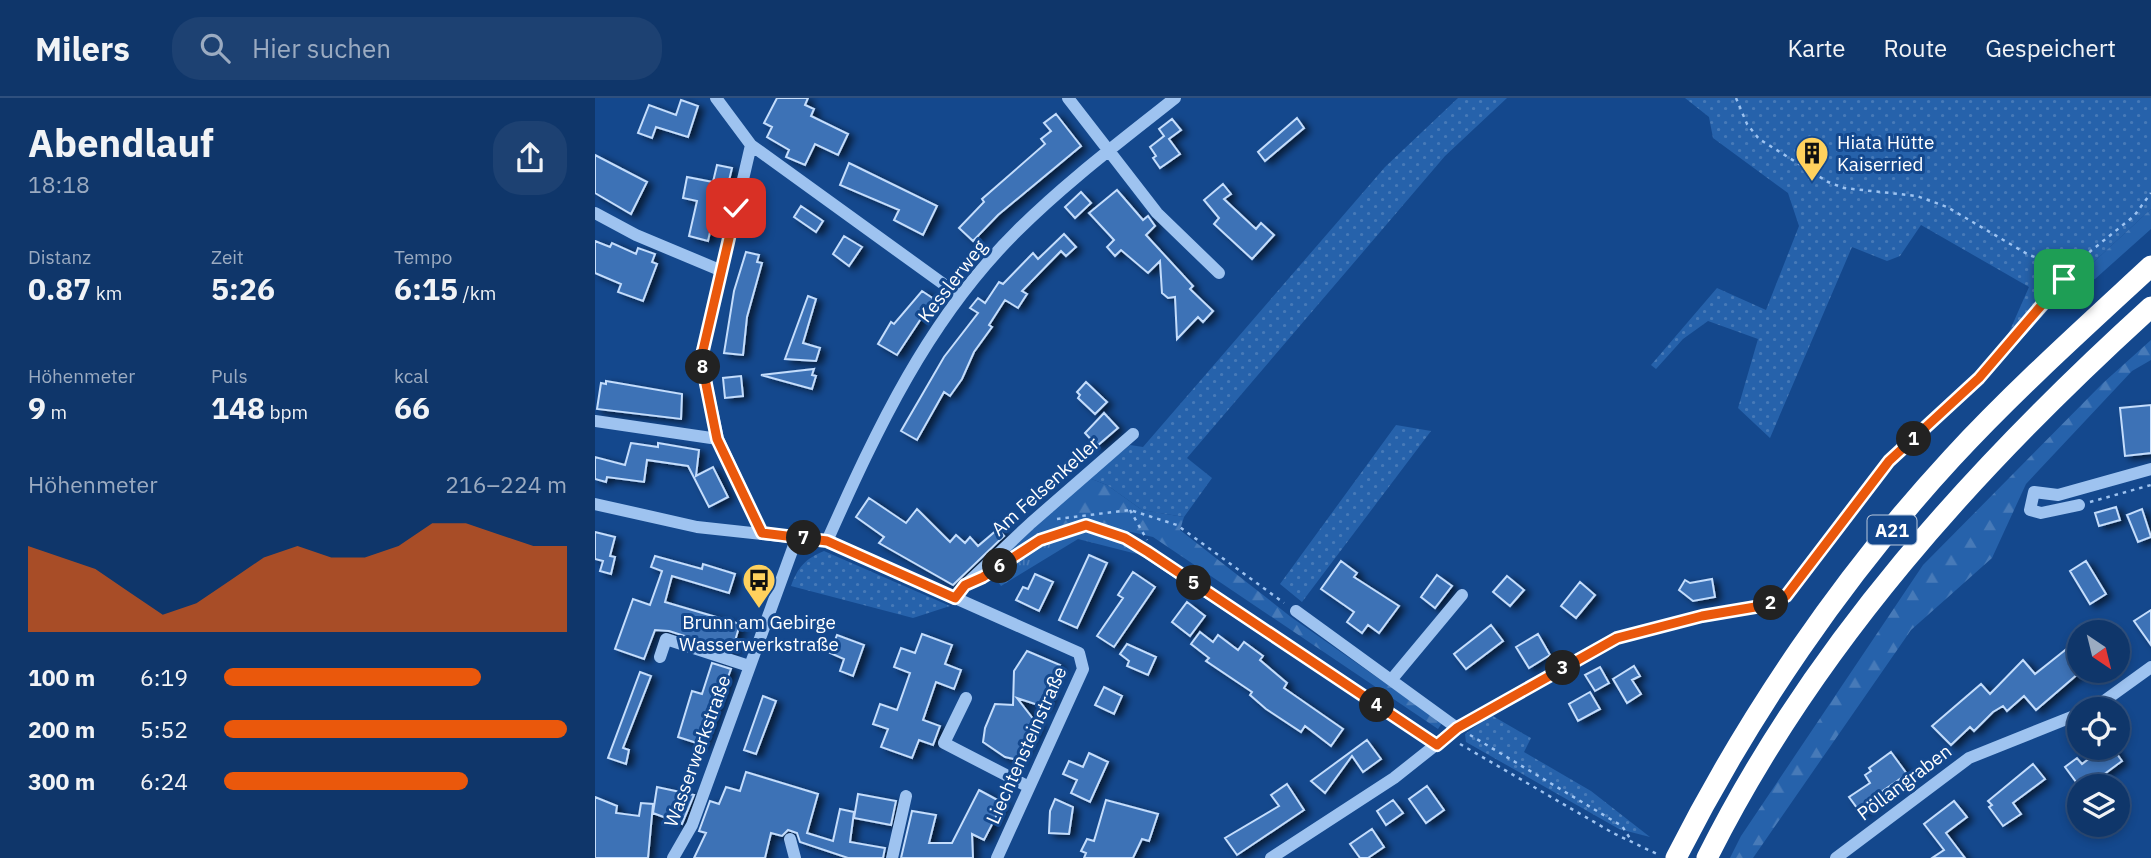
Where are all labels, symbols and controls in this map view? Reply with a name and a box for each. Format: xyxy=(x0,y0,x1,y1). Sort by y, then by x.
search box xyxy=(172,17,662,80)
text: Milers xyxy=(35,27,130,70)
icon: search xyxy=(196,29,234,67)
text: Hier suchen xyxy=(252,31,391,65)
text: Karte xyxy=(1787,32,1846,64)
text: Route xyxy=(1884,32,1947,64)
text: Gespeichert xyxy=(1985,32,2116,64)
text: Abendlauf xyxy=(28,118,214,167)
button: share xyxy=(493,121,567,195)
place label: Hiata Hütte Kaiserried xyxy=(1837,130,1934,176)
building icon: Hiata Hütte Kaiserried xyxy=(1793,134,1831,183)
text: 18:18 xyxy=(28,169,90,199)
pin xyxy=(706,178,766,238)
icon: check xyxy=(717,189,755,227)
street label: Kesslerweg xyxy=(912,235,992,327)
text: Distanz xyxy=(28,245,91,269)
text: Zeit xyxy=(211,245,244,269)
text: Tempo xyxy=(394,245,452,269)
pin xyxy=(2034,249,2094,309)
icon: arrive xyxy=(2045,260,2083,298)
text: 0.87 xyxy=(28,269,91,308)
text: 5:26 xyxy=(211,269,275,308)
text: 6:15 xyxy=(394,269,458,308)
text: km xyxy=(91,281,122,305)
text: /km xyxy=(458,281,496,305)
pin: 8 xyxy=(685,350,721,384)
text: 8 xyxy=(697,354,708,378)
text: Höhenmeter xyxy=(28,364,135,388)
text: Puls xyxy=(211,364,248,388)
text: kcal xyxy=(394,364,429,388)
text: 9 xyxy=(28,388,46,427)
text: 148 xyxy=(211,388,265,427)
text: 66 xyxy=(394,388,430,427)
text: m xyxy=(46,400,67,424)
text: bpm xyxy=(265,400,308,424)
pin: 1 xyxy=(1897,422,1931,456)
text: 1 xyxy=(1908,426,1919,450)
street label: Am Felsenkeller xyxy=(986,431,1104,541)
text: Höhenmeter xyxy=(28,469,158,499)
text: 216–224 m xyxy=(445,469,567,499)
road number: A21 xyxy=(1867,516,1917,544)
pin: 7 xyxy=(787,520,822,556)
text: 7 xyxy=(798,525,809,549)
pin: 6 xyxy=(983,548,1017,584)
text: 6 xyxy=(994,553,1005,577)
bus stop icon: Brunn am Gebirge Wasserwerkstraße xyxy=(740,561,778,610)
pin: 5 xyxy=(1177,566,1211,601)
text: 5 xyxy=(1188,570,1199,594)
pin: 2 xyxy=(1753,586,1789,620)
text: 2 xyxy=(1765,590,1776,614)
place label: Brunn am Gebirge Wasserwerkstraße xyxy=(679,610,839,656)
north arrow xyxy=(2067,620,2130,682)
map controls xyxy=(2067,620,2130,837)
pin: 3 xyxy=(1545,650,1581,686)
text: 3 xyxy=(1557,655,1568,679)
text: 100 m xyxy=(28,662,95,692)
text: 6:19 xyxy=(140,662,188,692)
street label: Liechtensteinstraße xyxy=(980,662,1072,828)
street label: Wasserwerkstraße xyxy=(658,672,736,830)
pin: 4 xyxy=(1359,688,1395,722)
text: 4 xyxy=(1371,692,1382,716)
button: locate xyxy=(2067,697,2130,760)
text: 200 m xyxy=(28,714,95,744)
text: 5:52 xyxy=(140,714,188,744)
street label: Pöllangraben xyxy=(1852,739,1956,825)
text: 300 m xyxy=(28,766,95,796)
text: 6:24 xyxy=(140,766,188,796)
button: layers xyxy=(2067,774,2130,837)

